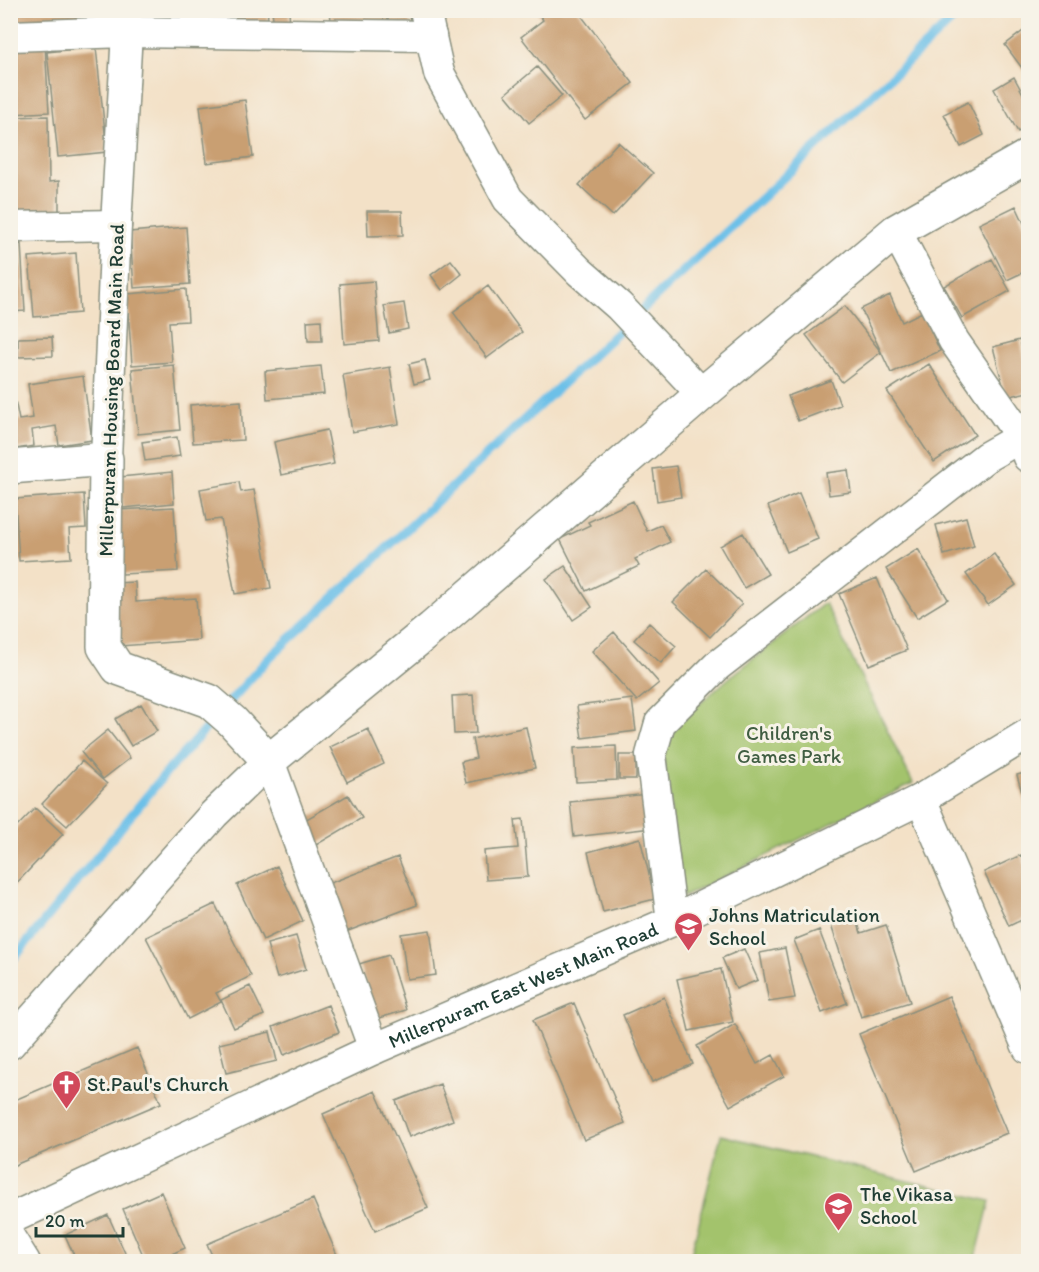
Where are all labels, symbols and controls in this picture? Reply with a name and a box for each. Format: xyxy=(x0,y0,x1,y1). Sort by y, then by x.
street label: Millerpuram Housing Board Main Road xyxy=(93,223,129,557)
park label: Children's Games Park xyxy=(737,721,842,768)
place label: Johns Matriculation School xyxy=(709,903,880,950)
school or university icon: Johns Matriculation School xyxy=(672,910,704,952)
street label: Millerpuram East West Main Road xyxy=(385,916,662,1053)
church icon: St.Paul's Church xyxy=(50,1068,82,1110)
place label: St.Paul's Church xyxy=(87,1072,229,1096)
place label: The Vikasa School xyxy=(860,1182,953,1229)
school or university icon: The Vikasa School xyxy=(823,1190,855,1232)
scale bar xyxy=(36,1200,123,1238)
text: 20 m xyxy=(45,1210,85,1232)

